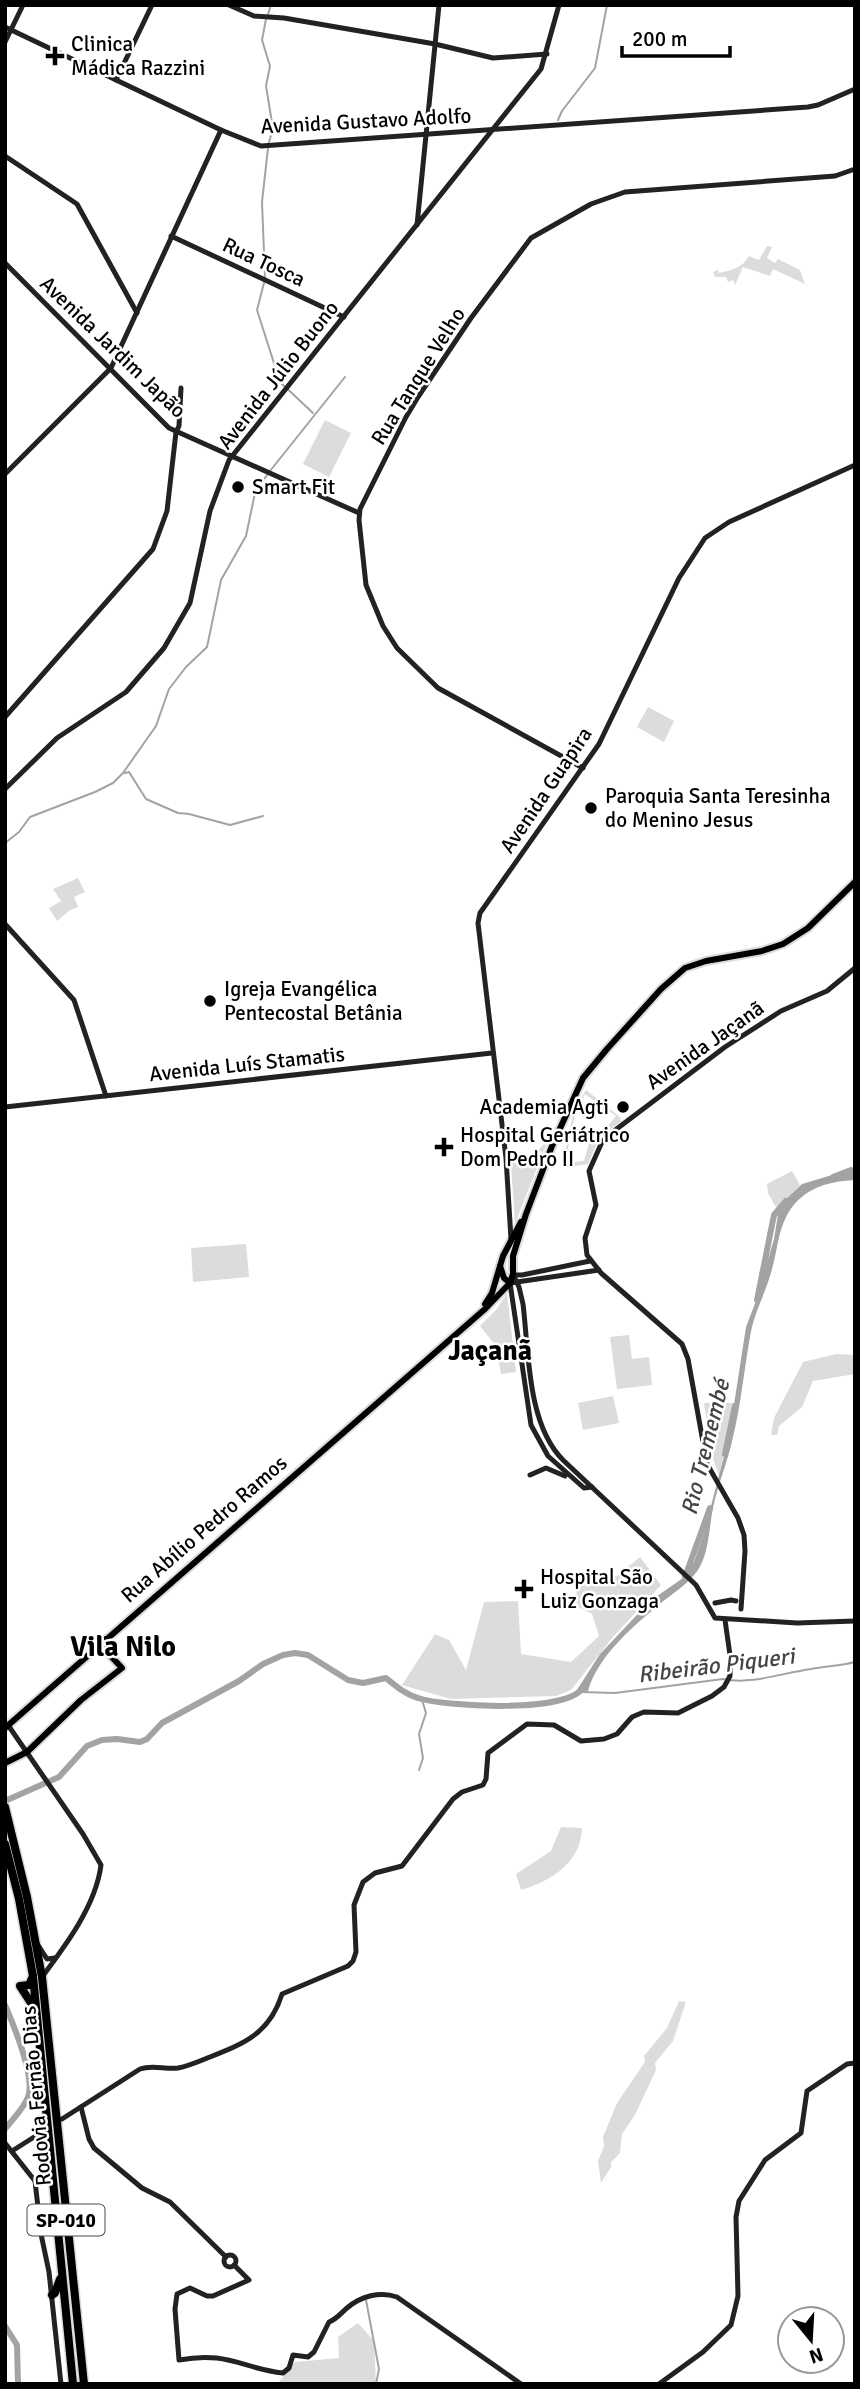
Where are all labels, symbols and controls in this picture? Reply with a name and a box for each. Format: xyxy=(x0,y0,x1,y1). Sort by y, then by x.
scale bar xyxy=(622,14,730,58)
text: 200 m xyxy=(632,26,687,52)
place label: Clinica Mádica Razzini xyxy=(71,31,205,81)
marker: Clinica Mádica Razzini xyxy=(45,46,65,66)
street label: Avenida Gustavo Adolfo xyxy=(260,102,472,140)
street label: Rua Tosca xyxy=(219,232,309,292)
street label: Avenida Jardim Japão xyxy=(35,271,191,423)
street label: Avenida Júlio Buono xyxy=(212,295,344,455)
street label: Rua Tanque Velho xyxy=(365,302,471,450)
place label: Smart Fit xyxy=(252,474,335,500)
marker: Smart Fit xyxy=(230,479,246,495)
street label: Avenida Guapira xyxy=(494,722,598,858)
place label: Paroquia Santa Teresinha do Menino Jesus xyxy=(605,783,831,833)
marker: Paroquia Santa Teresinha do Menino Jesus xyxy=(583,800,599,816)
place label: Igreja Evangélica Pentecostal Betânia xyxy=(224,976,403,1026)
marker: Igreja Evangélica Pentecostal Betânia xyxy=(202,993,218,1009)
street label: Avenida Jaçanã xyxy=(641,995,769,1095)
street label: Avenida Luís Stamatis xyxy=(148,1041,346,1087)
place label: Academia Agti xyxy=(480,1094,609,1120)
marker: Academia Agti xyxy=(615,1099,631,1115)
place label: Hospital Geriátrico Dom Pedro II xyxy=(460,1122,630,1172)
marker: Hospital Geriátrico Dom Pedro II xyxy=(434,1137,454,1157)
district label: Jaçanã xyxy=(448,1334,532,1368)
water label: Rio Tremembé xyxy=(675,1375,737,1518)
street label: Rua Abílio Pedro Ramos xyxy=(116,1450,292,1608)
place label: Hospital São Luiz Gonzaga xyxy=(540,1564,659,1614)
marker: Hospital São Luiz Gonzaga xyxy=(514,1579,534,1599)
district label: Vila Nilo xyxy=(70,1630,176,1664)
water label: Ribeirão Piqueri xyxy=(636,1641,799,1689)
street label: Rodovia Fernão Dias xyxy=(15,2005,57,2187)
road number: SP-010 xyxy=(28,2204,104,2236)
north arrow xyxy=(776,2305,846,2375)
text: N xyxy=(806,2342,826,2369)

